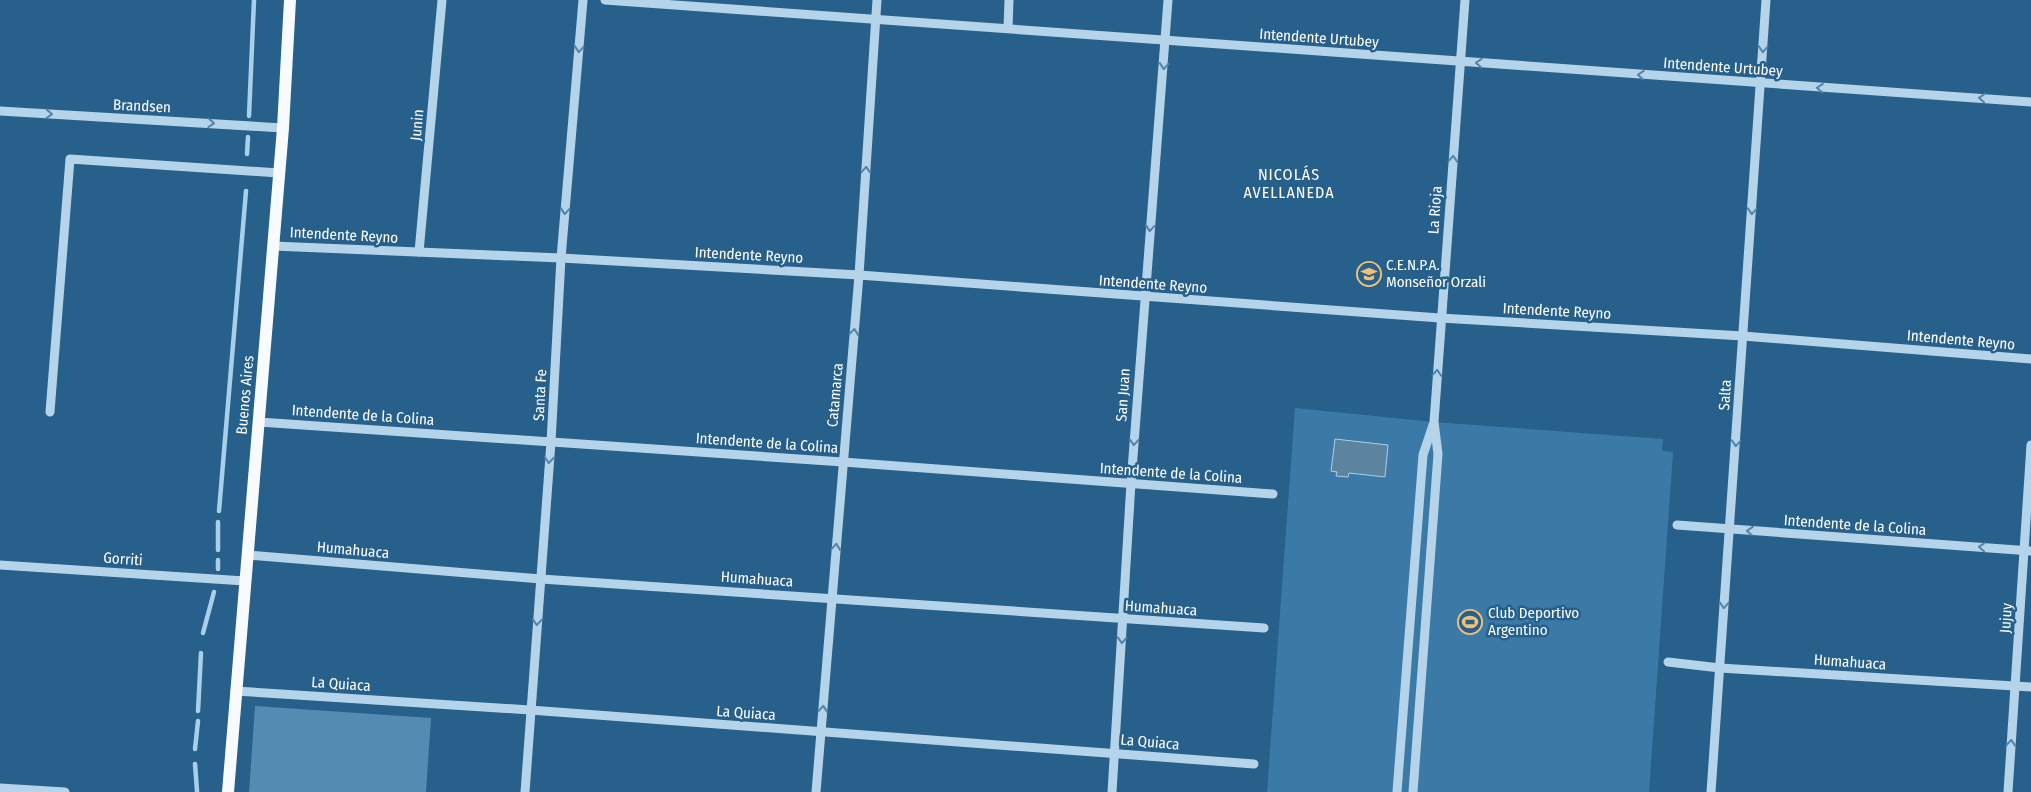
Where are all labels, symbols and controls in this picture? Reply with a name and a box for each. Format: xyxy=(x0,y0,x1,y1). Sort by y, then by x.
street label: Intendente Urtubey xyxy=(1259,25,1380,51)
one-way arrow xyxy=(574,45,585,53)
one-way arrow xyxy=(1757,45,1768,53)
street label: Intendente Urtubey xyxy=(1663,54,1784,80)
one-way arrow xyxy=(1474,58,1482,69)
one-way arrow xyxy=(1158,62,1169,70)
one-way arrow xyxy=(1636,69,1644,80)
one-way arrow xyxy=(1816,82,1824,93)
one-way arrow xyxy=(1978,93,1986,104)
street label: Brandsen xyxy=(113,95,171,117)
one-way arrow xyxy=(45,108,53,119)
street label: Junin xyxy=(407,109,427,141)
one-way arrow xyxy=(207,118,215,129)
one-way arrow xyxy=(1447,155,1458,163)
district label: NICOLÁS AVELLANEDA xyxy=(1243,165,1335,202)
one-way arrow xyxy=(860,166,871,174)
street label: La Rioja xyxy=(1424,185,1446,235)
one-way arrow xyxy=(560,207,571,215)
one-way arrow xyxy=(1746,207,1757,215)
street label: Intendente Reyno xyxy=(289,223,399,247)
one-way arrow xyxy=(1145,224,1156,232)
street label: Intendente Reyno xyxy=(694,243,804,267)
place label: C.E.N.P.A. Monseñor Orzali xyxy=(1386,256,1486,291)
school or university icon: C.E.N.P.A. Monseñor Orzali xyxy=(1356,261,1382,287)
street label: Intendente Reyno xyxy=(1098,271,1208,297)
street label: Intendente Reyno xyxy=(1502,299,1612,323)
street label: Intendente Reyno xyxy=(1906,326,2016,354)
one-way arrow xyxy=(848,328,859,336)
street label: Buenos Aires xyxy=(233,355,257,435)
street label: Catamarca xyxy=(823,362,847,428)
street label: San Juan xyxy=(1112,368,1134,422)
street label: Santa Fe xyxy=(530,369,550,421)
one-way arrow xyxy=(1431,369,1442,377)
street label: Salta xyxy=(1715,379,1735,411)
street label: Intendente de la Colina xyxy=(291,401,435,429)
street label: Intendente de la Colina xyxy=(695,429,839,457)
one-way arrow xyxy=(1128,439,1139,447)
one-way arrow xyxy=(1730,439,1741,447)
one-way arrow xyxy=(544,456,555,464)
street label: Intendente de la Colina xyxy=(1099,459,1243,487)
street label: Intendente de la Colina xyxy=(1783,511,1927,539)
one-way arrow xyxy=(1746,526,1754,537)
street label: Humahuaca xyxy=(316,538,390,562)
one-way arrow xyxy=(830,542,841,550)
one-way arrow xyxy=(1978,542,1986,553)
street label: Gorriti xyxy=(103,549,143,569)
street label: Humahuaca xyxy=(720,567,794,591)
street label: Humahuaca xyxy=(1124,596,1198,620)
one-way arrow xyxy=(1719,601,1730,609)
street label: Jujuy xyxy=(1996,602,2016,634)
place label: Club Deportivo Argentino xyxy=(1488,604,1579,639)
sports icon: Club Deportivo Argentino xyxy=(1457,609,1483,635)
one-way arrow xyxy=(532,618,543,626)
one-way arrow xyxy=(1116,636,1127,644)
street label: Humahuaca xyxy=(1813,650,1887,674)
street label: La Quiaca xyxy=(311,673,371,695)
street label: La Quiaca xyxy=(716,702,776,724)
one-way arrow xyxy=(817,704,828,712)
street label: La Quiaca xyxy=(1120,730,1180,754)
one-way arrow xyxy=(2006,739,2017,747)

